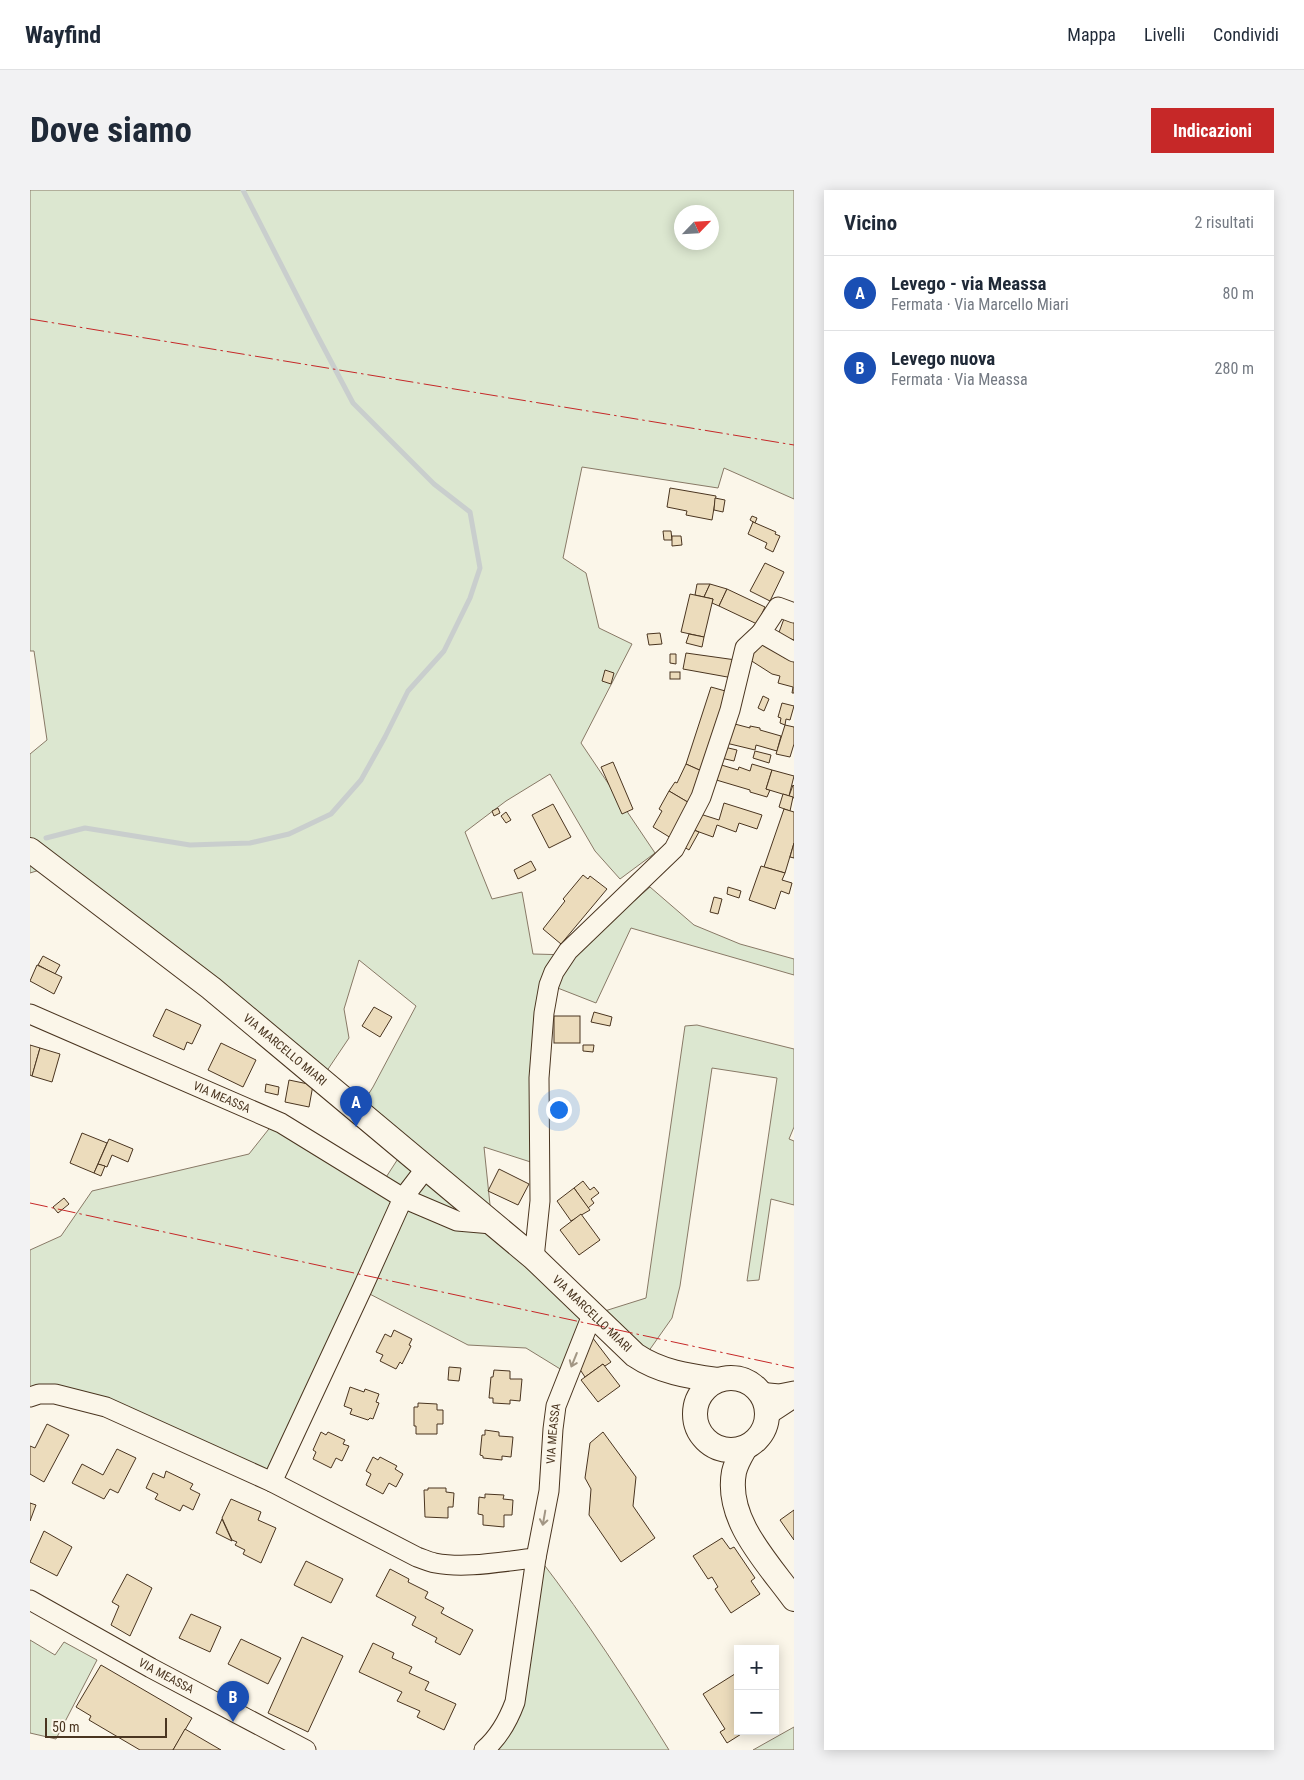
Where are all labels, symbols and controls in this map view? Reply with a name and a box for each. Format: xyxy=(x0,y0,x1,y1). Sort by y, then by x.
text: Wayfind xyxy=(25,21,101,49)
text: Mappa xyxy=(1067,24,1116,45)
text: Livelli xyxy=(1144,24,1185,45)
text: Condividi xyxy=(1213,24,1279,45)
button: Indicazioni xyxy=(1151,108,1274,153)
text: Dove siamo xyxy=(30,110,192,151)
north arrow xyxy=(674,205,719,250)
text: Vicino xyxy=(844,211,897,235)
text: 2 risultati xyxy=(1194,213,1254,232)
text: Levego - via Meassa xyxy=(891,272,1047,295)
text: A xyxy=(855,284,865,303)
text: 80 m xyxy=(1222,284,1254,303)
text: Fermata · Via Marcello Miari xyxy=(891,295,1069,314)
text: Levego nuova xyxy=(891,347,995,370)
text: B xyxy=(856,359,864,378)
text: 280 m xyxy=(1215,359,1254,378)
text: Fermata · Via Meassa xyxy=(891,370,1028,389)
street label: VIA MARCELLO MIARI xyxy=(240,1011,329,1089)
street label: VIA MEASSA xyxy=(191,1079,252,1116)
pin: A xyxy=(340,1086,372,1127)
your location xyxy=(546,1097,572,1123)
street label: VIA MARCELLO MIARI xyxy=(550,1273,634,1355)
one-way arrow xyxy=(568,1352,578,1367)
street label: VIA MEASSA xyxy=(544,1402,563,1464)
one-way arrow xyxy=(538,1510,548,1526)
map controls xyxy=(734,1645,779,1735)
button: + xyxy=(734,1645,779,1690)
street label: VIA MEASSA xyxy=(136,1655,196,1697)
pin: B xyxy=(217,1681,249,1722)
button: − xyxy=(734,1690,779,1735)
scale bar xyxy=(45,1715,168,1738)
text: 50 m xyxy=(52,1719,80,1735)

